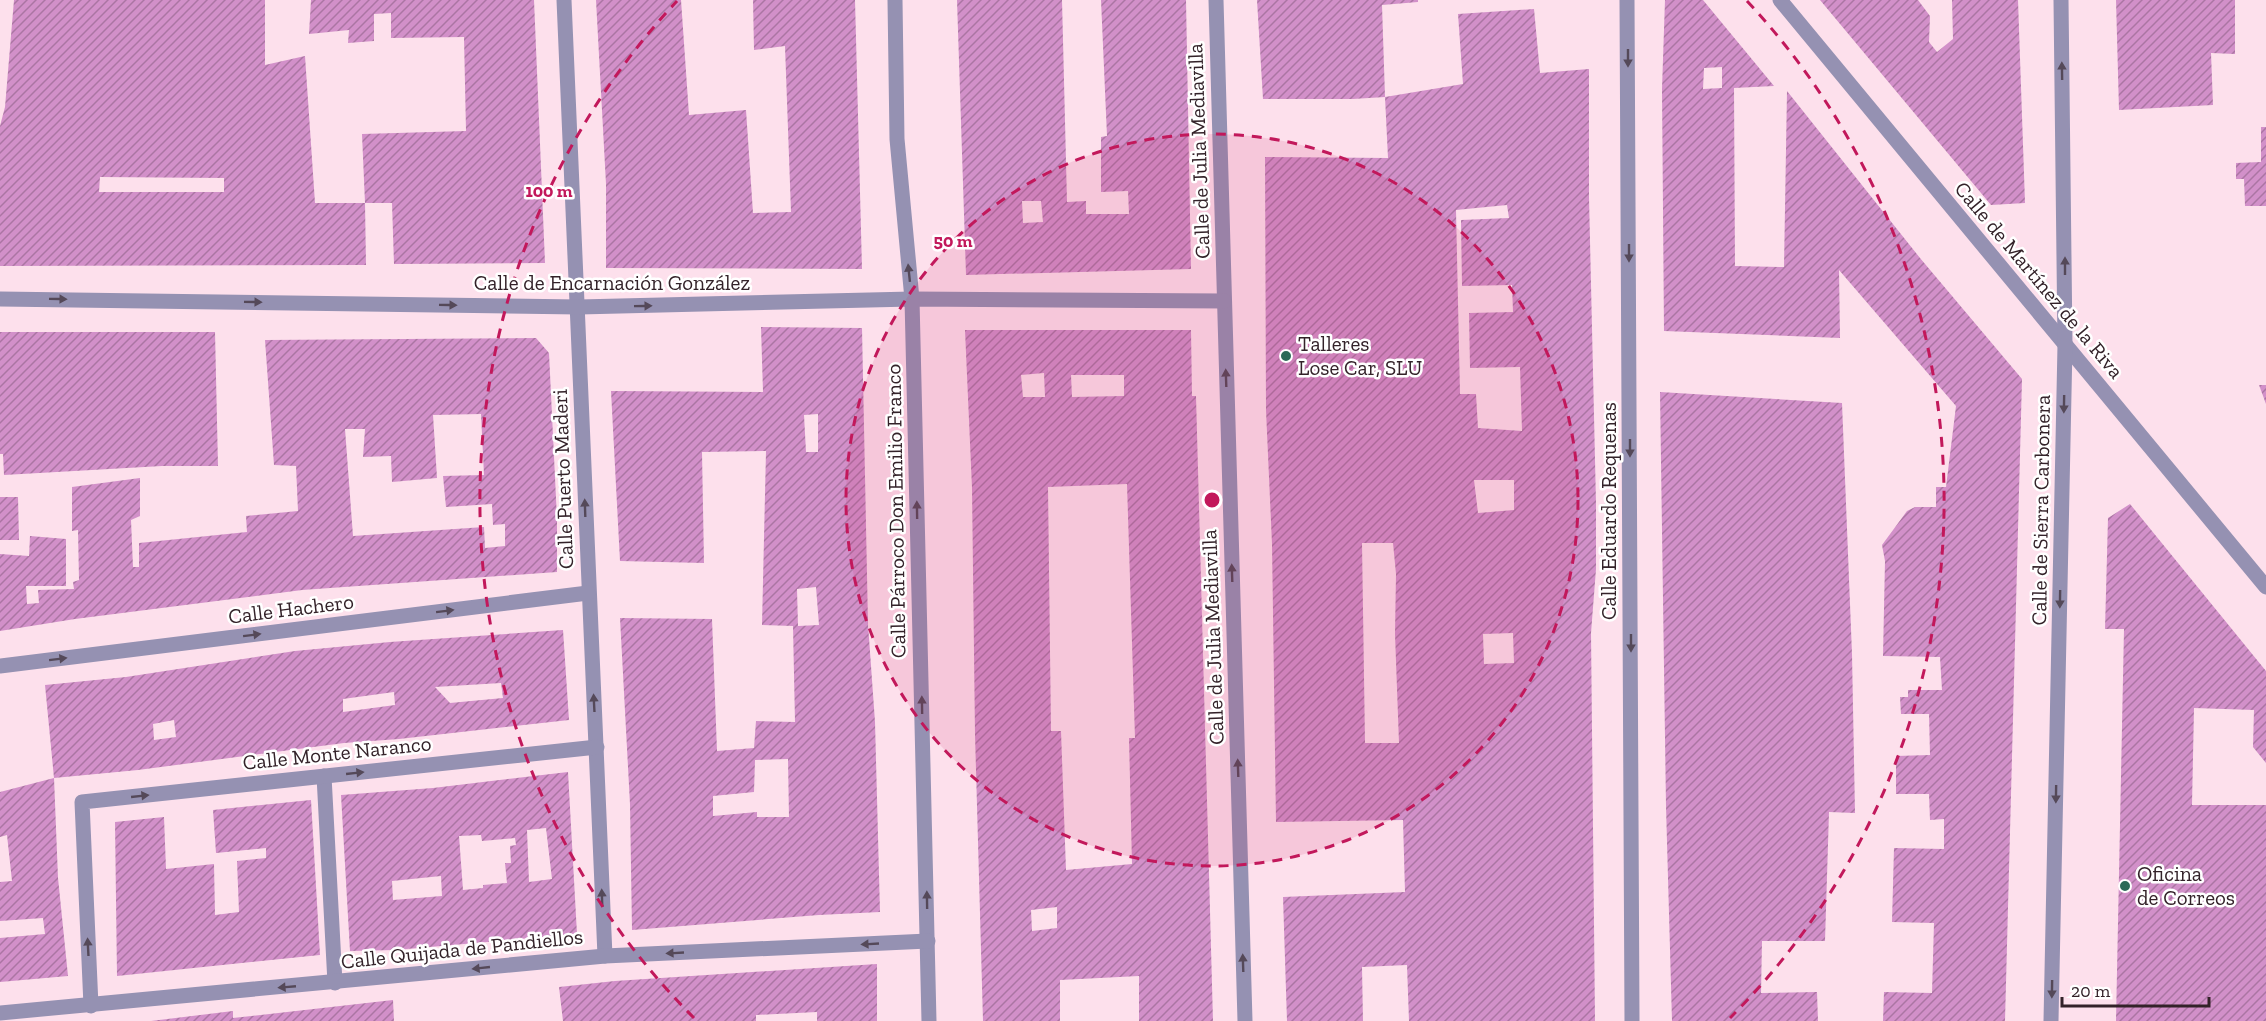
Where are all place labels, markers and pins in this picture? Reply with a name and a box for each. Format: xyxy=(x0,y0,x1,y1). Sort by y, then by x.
place label: Talleres Lose Car, SLU xyxy=(1298,331,1422,380)
marker: Talleres Lose Car, SLU xyxy=(1279,349,1293,363)
centre of rings xyxy=(1202,490,1222,510)
place label: Oficina de Correos xyxy=(2137,861,2235,910)
marker: Oficina de Correos xyxy=(2118,879,2132,893)

